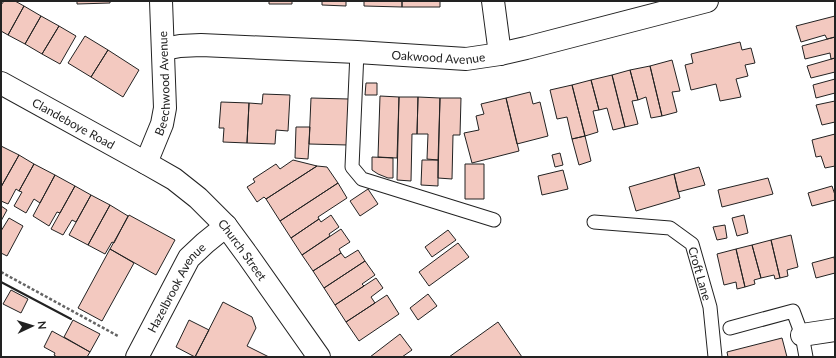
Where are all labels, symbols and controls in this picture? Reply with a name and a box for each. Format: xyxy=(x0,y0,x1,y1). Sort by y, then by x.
street label: Beechwood Avenue xyxy=(151,31,173,138)
street label: Oakwood Avenue xyxy=(391,47,486,67)
street label: Clandeboye Road xyxy=(30,94,118,152)
street label: Church Street xyxy=(215,215,271,284)
street label: Hazelbrook Avenue xyxy=(144,239,208,335)
street label: Croft Lane xyxy=(686,245,715,302)
north arrow xyxy=(12,306,52,346)
text: N xyxy=(36,321,49,330)

